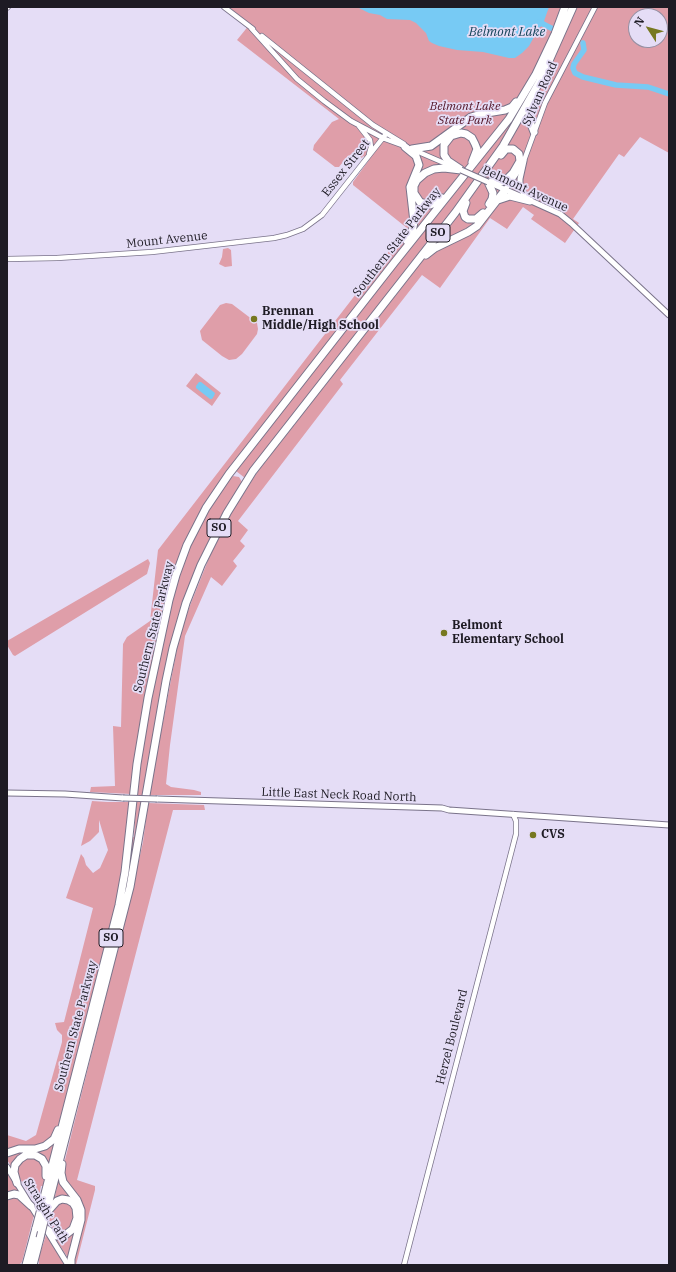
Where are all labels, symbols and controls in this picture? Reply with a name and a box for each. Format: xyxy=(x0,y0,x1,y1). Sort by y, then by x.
north arrow xyxy=(628,8,668,48)
text: N xyxy=(631,14,647,29)
water label: Belmont Lake xyxy=(469,24,545,40)
street label: Sylvan Road xyxy=(519,60,561,128)
park label: Belmont Lake State Park xyxy=(430,100,500,128)
street label: Essex Street xyxy=(319,136,373,200)
street label: Belmont Avenue xyxy=(480,163,570,215)
street label: Southern State Parkway xyxy=(350,185,444,299)
road number: SO xyxy=(426,224,450,242)
street label: Mount Avenue xyxy=(126,229,208,251)
place label: Brennan Middle/High School xyxy=(262,305,379,333)
marker: Brennan Middle/High School xyxy=(249,314,259,324)
road number: SO xyxy=(207,519,231,537)
street label: Southern State Parkway xyxy=(131,560,177,694)
place label: Belmont Elementary School xyxy=(452,619,564,647)
marker: Belmont Elementary School xyxy=(439,628,449,638)
street label: Little East Neck Road North xyxy=(261,785,417,805)
place label: CVS xyxy=(541,828,565,842)
marker: CVS xyxy=(528,830,538,840)
road number: SO xyxy=(99,929,123,947)
street label: Southern State Parkway xyxy=(52,959,100,1093)
street label: Herzel Boulevard xyxy=(433,988,471,1086)
street label: Straight Path xyxy=(20,1176,72,1246)

